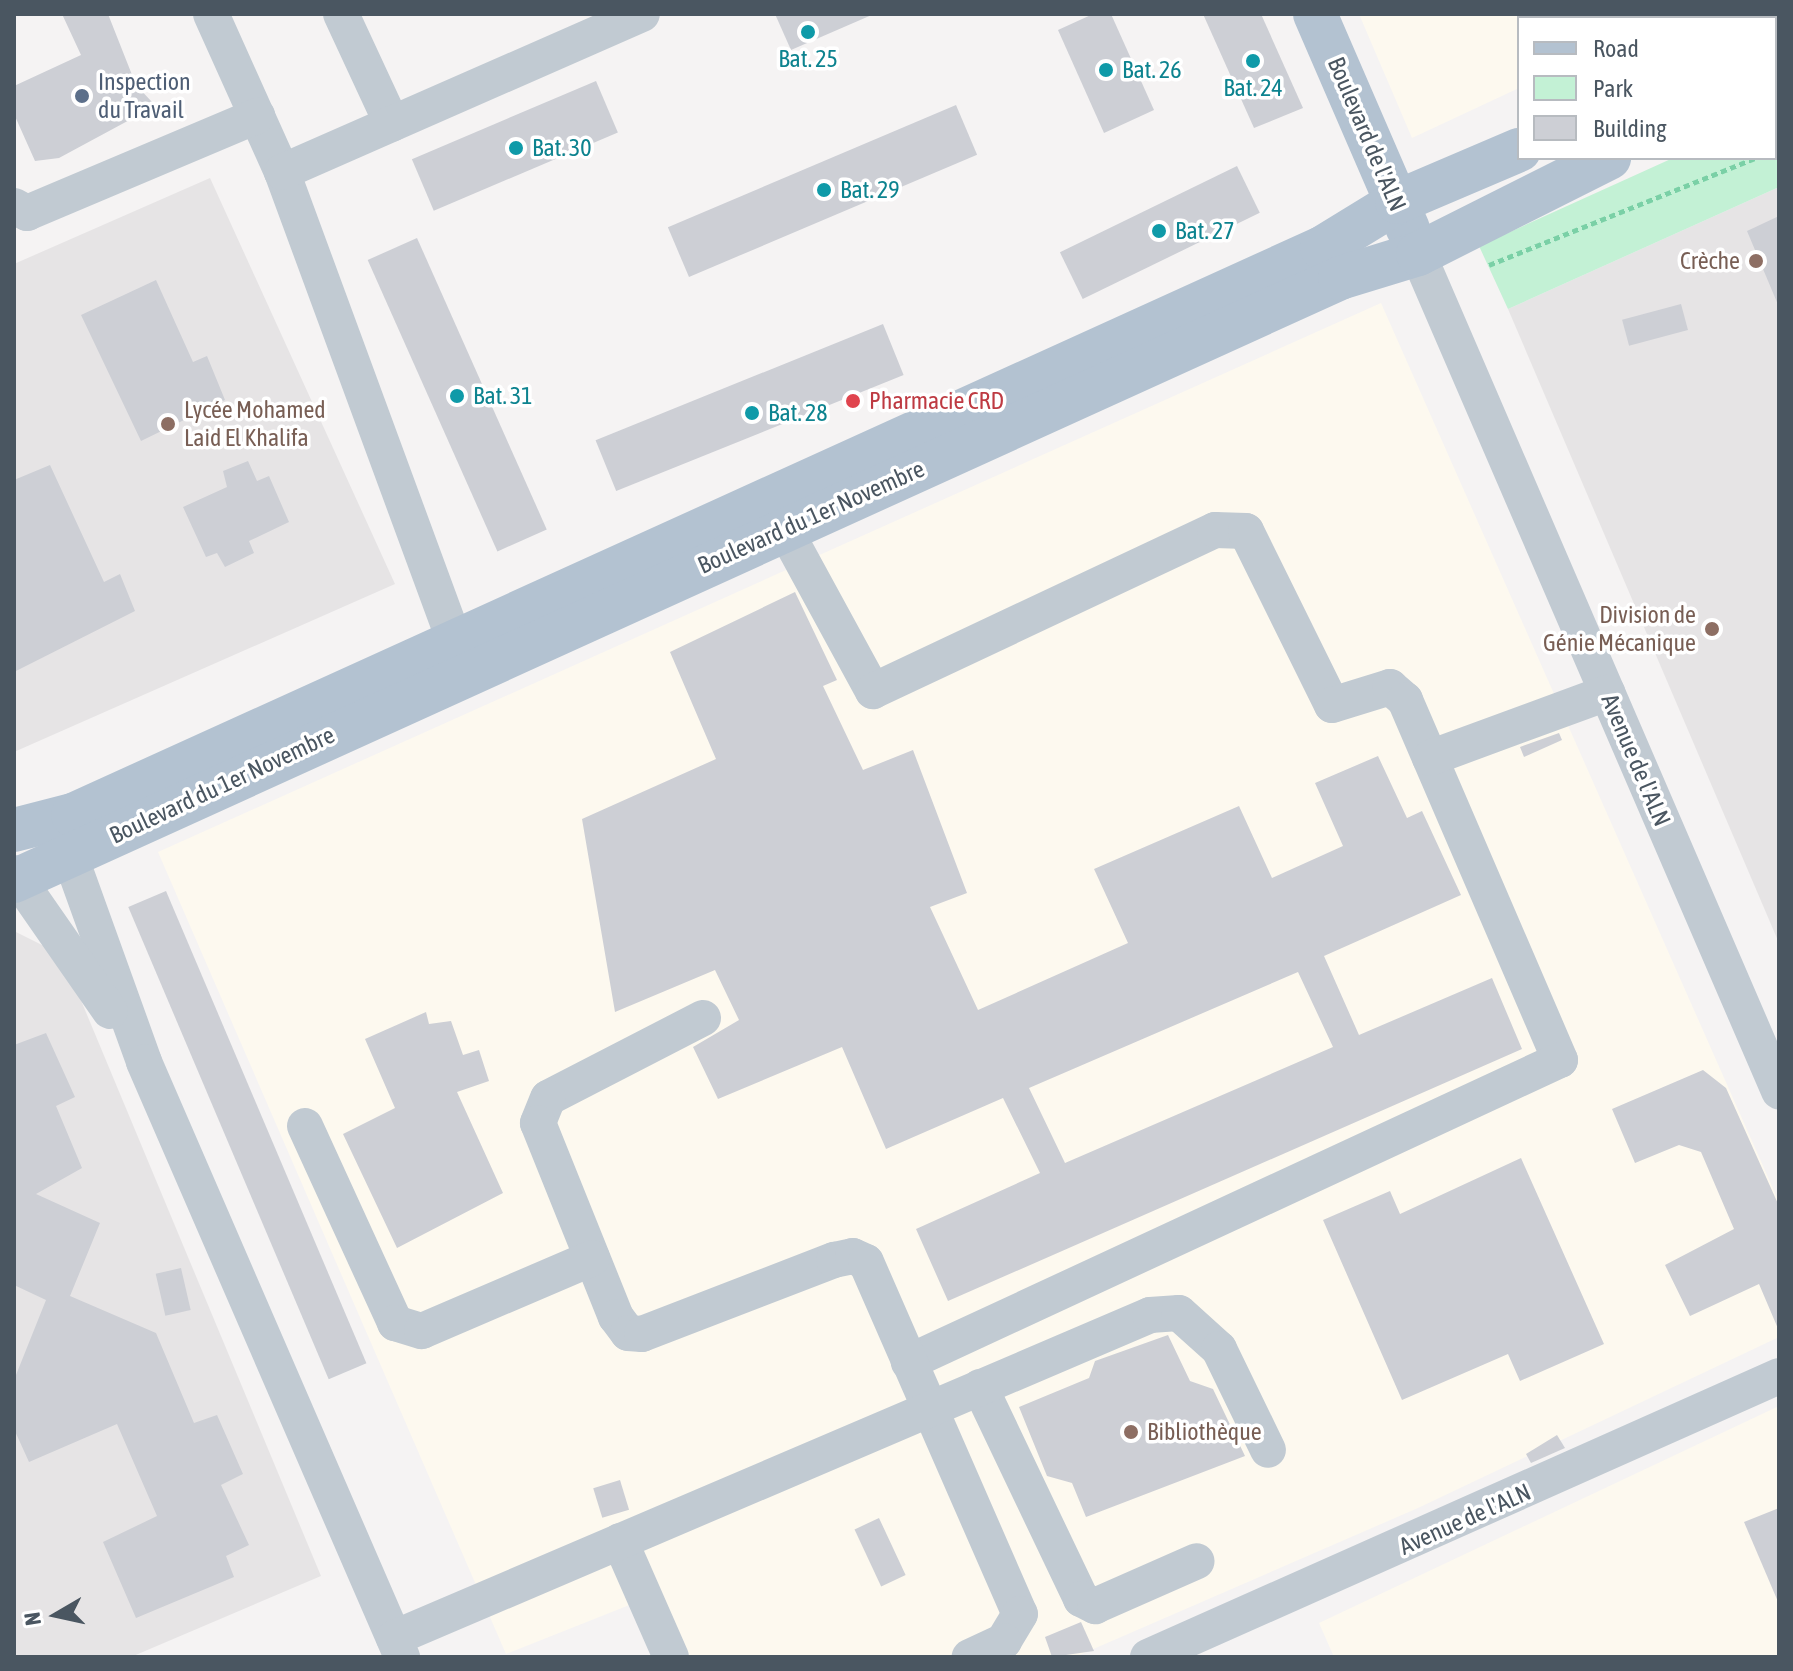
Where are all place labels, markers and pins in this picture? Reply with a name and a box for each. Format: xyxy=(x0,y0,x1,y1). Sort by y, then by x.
marker: Bat. 25 xyxy=(799,23,817,41)
place label: Bat. 25 xyxy=(778,45,838,73)
marker: Bat. 24 xyxy=(1244,52,1262,70)
place label: Bat. 26 xyxy=(1122,56,1182,84)
marker: Bat. 26 xyxy=(1097,61,1115,79)
place label: Inspection du Travail xyxy=(98,68,191,124)
place label: Bat. 24 xyxy=(1223,74,1283,102)
marker: Inspection du Travail xyxy=(73,87,91,105)
place label: Bat. 30 xyxy=(532,134,592,162)
marker: Bat. 30 xyxy=(507,139,525,157)
place label: Bat. 29 xyxy=(840,176,900,204)
marker: Bat. 29 xyxy=(815,181,833,199)
place label: Bat. 27 xyxy=(1175,217,1235,245)
marker: Bat. 27 xyxy=(1150,222,1168,240)
place label: Crèche xyxy=(1680,247,1740,275)
marker: Crèche xyxy=(1747,252,1765,270)
place label: Bat. 31 xyxy=(473,382,533,410)
marker: Bat. 31 xyxy=(448,387,466,405)
place label: Pharmacie CRD xyxy=(869,387,1004,415)
marker: Pharmacie CRD xyxy=(844,392,862,410)
place label: Lycée Mohamed Laid El Khalifa xyxy=(184,396,326,452)
place label: Bat. 28 xyxy=(768,399,828,427)
marker: Bat. 28 xyxy=(743,404,761,422)
marker: Lycée Mohamed Laid El Khalifa xyxy=(159,415,177,433)
place label: Division de Génie Mécanique xyxy=(1543,601,1696,657)
marker: Division de Génie Mécanique xyxy=(1703,620,1721,638)
place label: Bibliothèque xyxy=(1147,1418,1262,1446)
marker: Bibliothèque xyxy=(1122,1423,1140,1441)

